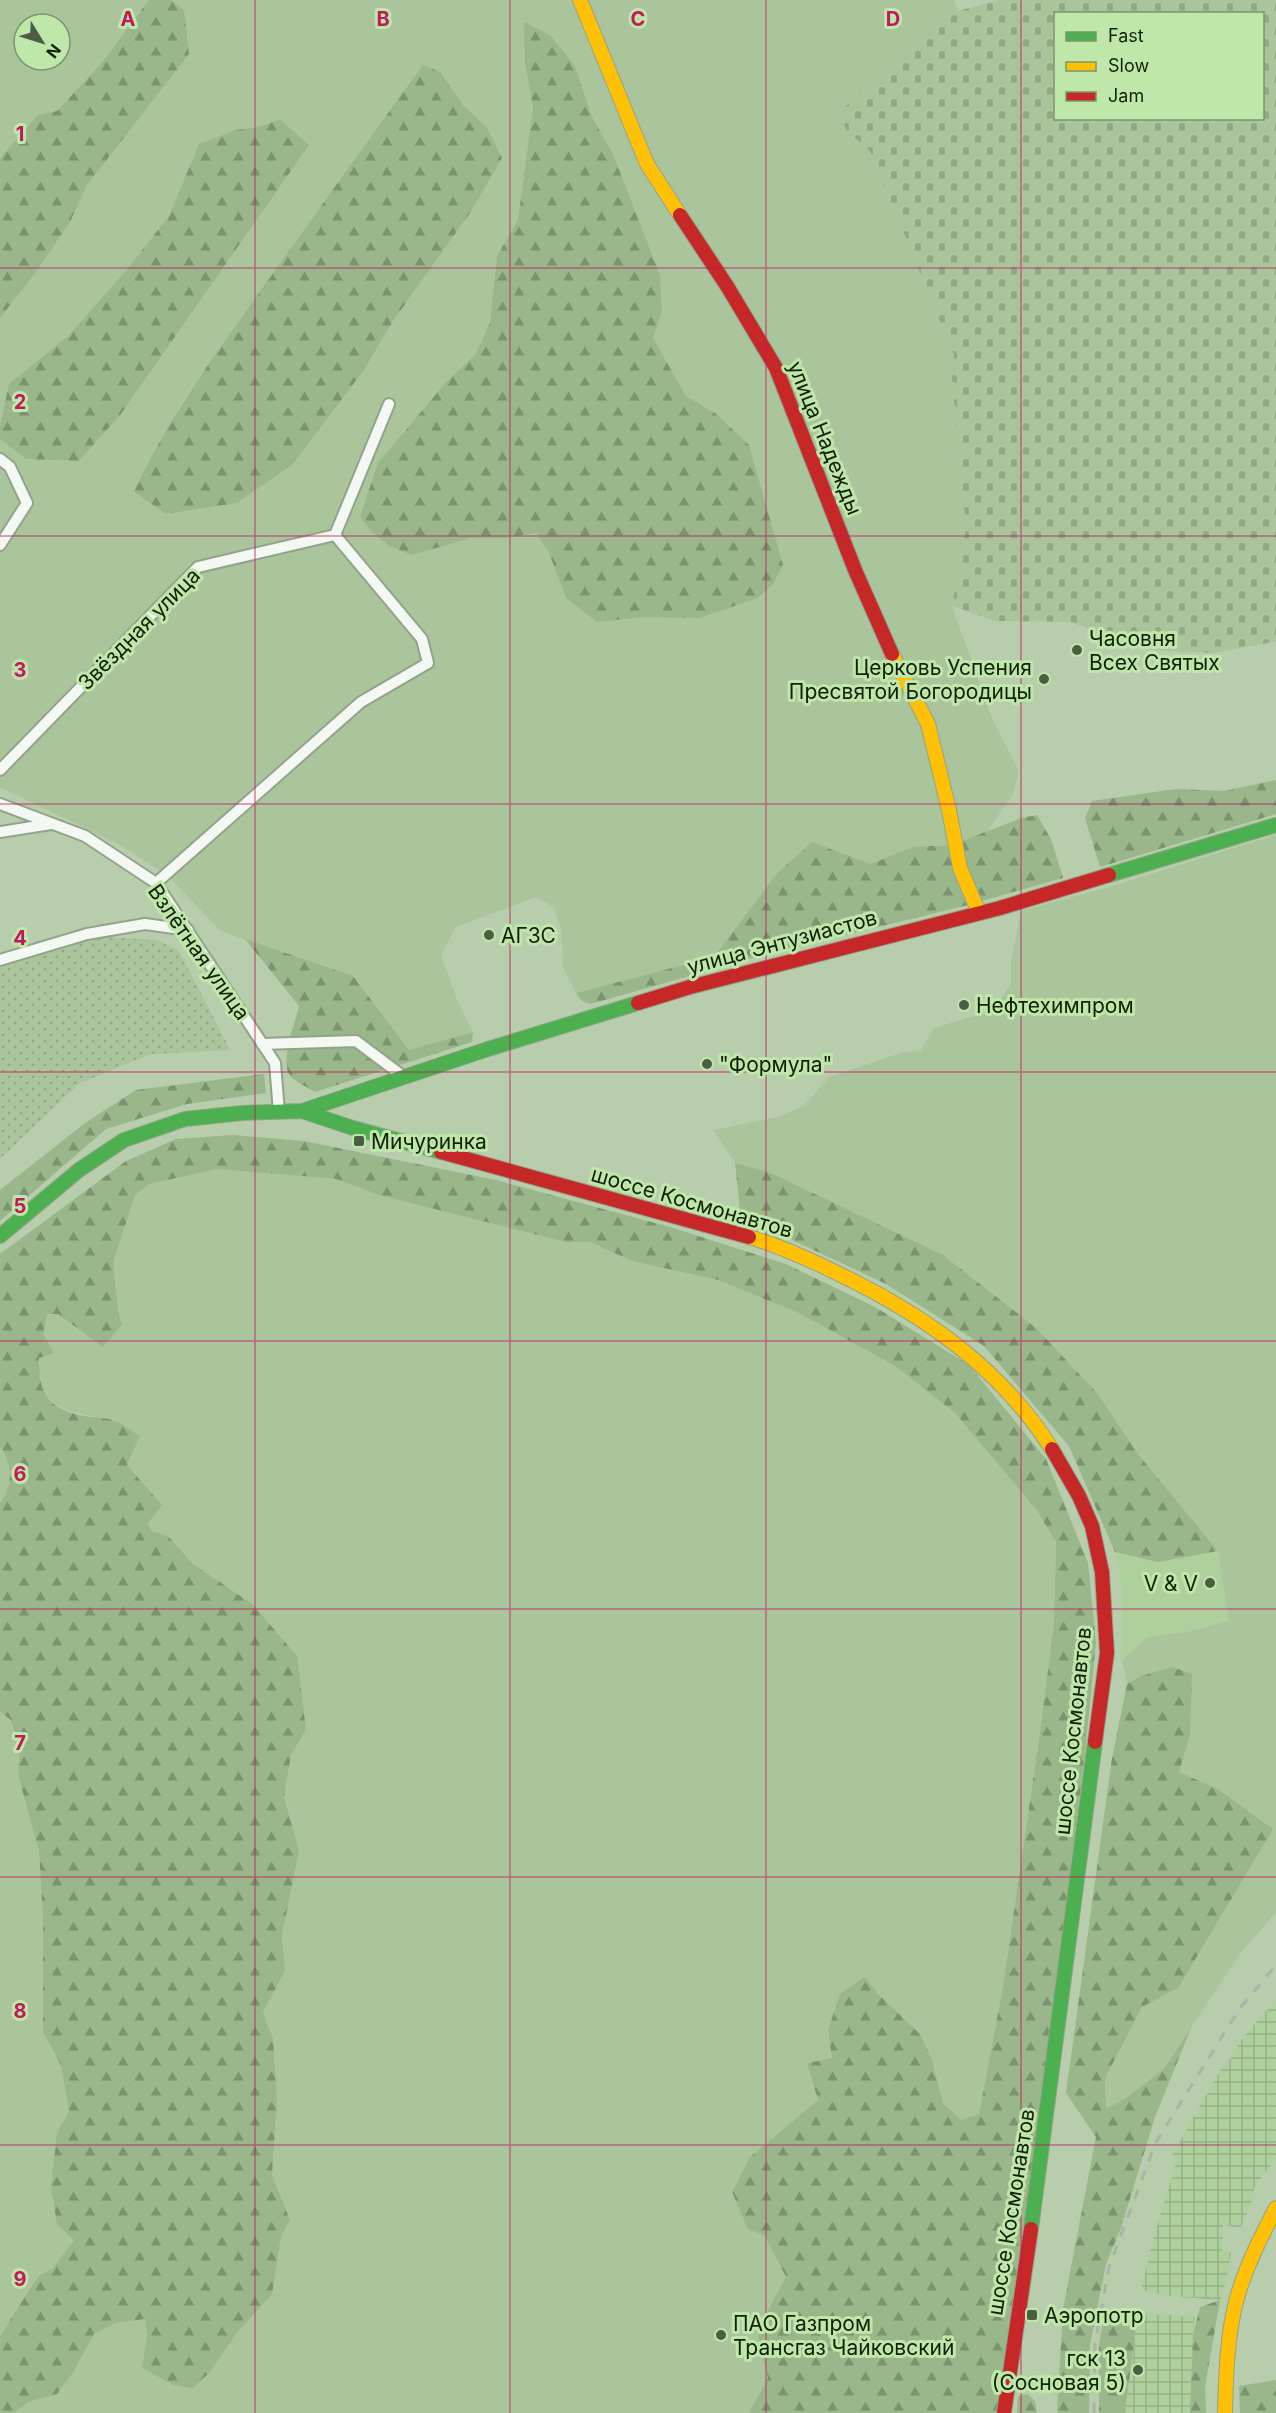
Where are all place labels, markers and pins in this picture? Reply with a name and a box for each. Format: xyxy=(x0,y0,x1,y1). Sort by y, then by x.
place label: Часовня Всех Святых xyxy=(1089,626,1220,675)
marker: Часовня Всех Святых xyxy=(1070,643,1084,657)
place label: Церковь Успения Пресвятой Богородицы xyxy=(789,655,1032,704)
marker: Церковь Успения Пресвятой Богородицы xyxy=(1037,672,1051,686)
place label: АГЗС xyxy=(501,923,556,948)
marker: АГЗС xyxy=(482,928,496,942)
place label: Нефтехимпром xyxy=(976,993,1134,1018)
marker: Нефтехимпром xyxy=(957,998,971,1012)
place label: "Формула" xyxy=(719,1052,832,1077)
marker: "Формула" xyxy=(700,1057,714,1071)
place label: Мичуринка xyxy=(371,1129,487,1154)
marker: Мичуринка xyxy=(352,1134,366,1148)
place label: V & V xyxy=(1144,1571,1198,1596)
marker: V & V xyxy=(1203,1576,1217,1590)
place label: Аэропотр xyxy=(1044,2303,1144,2328)
marker: Аэропотр xyxy=(1025,2308,1039,2322)
place label: ПАО Газпром Трансгаз Чайковский xyxy=(733,2311,954,2360)
marker: ПАО Газпром Трансгаз Чайковский xyxy=(714,2328,728,2342)
place label: гск 13 (Сосновая 5) xyxy=(992,2346,1126,2395)
marker: гск 13 (Сосновая 5) xyxy=(1131,2363,1145,2377)

